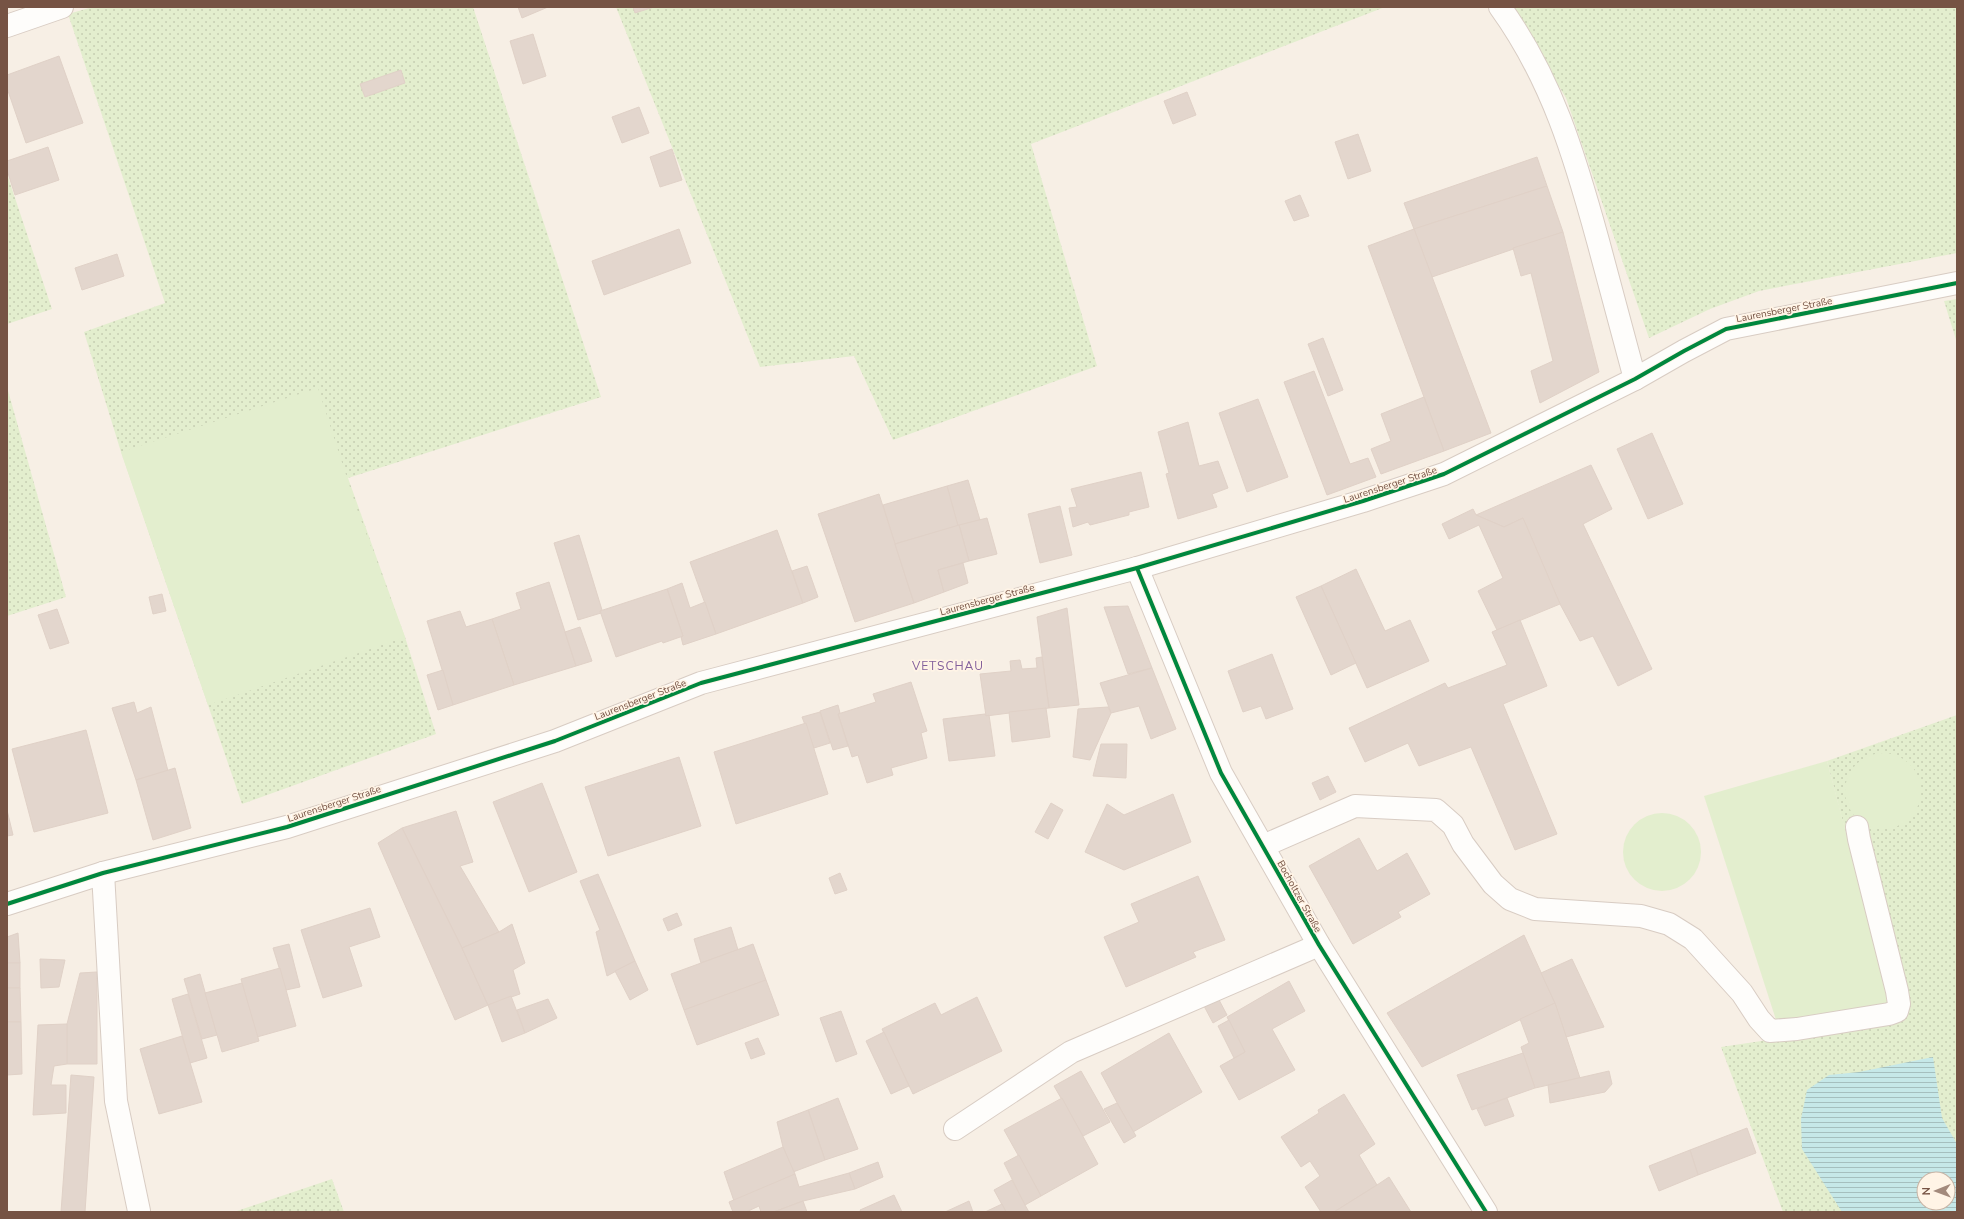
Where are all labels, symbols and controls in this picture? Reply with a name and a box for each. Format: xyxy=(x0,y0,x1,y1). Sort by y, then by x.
street label: Laurensberger Straße xyxy=(1735,294,1833,326)
street label: Laurensberger Straße xyxy=(1342,463,1439,507)
street label: Laurensberger Straße xyxy=(938,581,1036,619)
district label: VETSCHAU xyxy=(911,658,984,674)
street label: Laurensberger Straße xyxy=(592,676,688,724)
street label: Laurensberger Straße xyxy=(286,782,383,826)
street label: Bocholtzer Straße xyxy=(1273,858,1325,935)
north arrow xyxy=(1916,1171,1956,1211)
text: N xyxy=(1919,1187,1934,1195)

